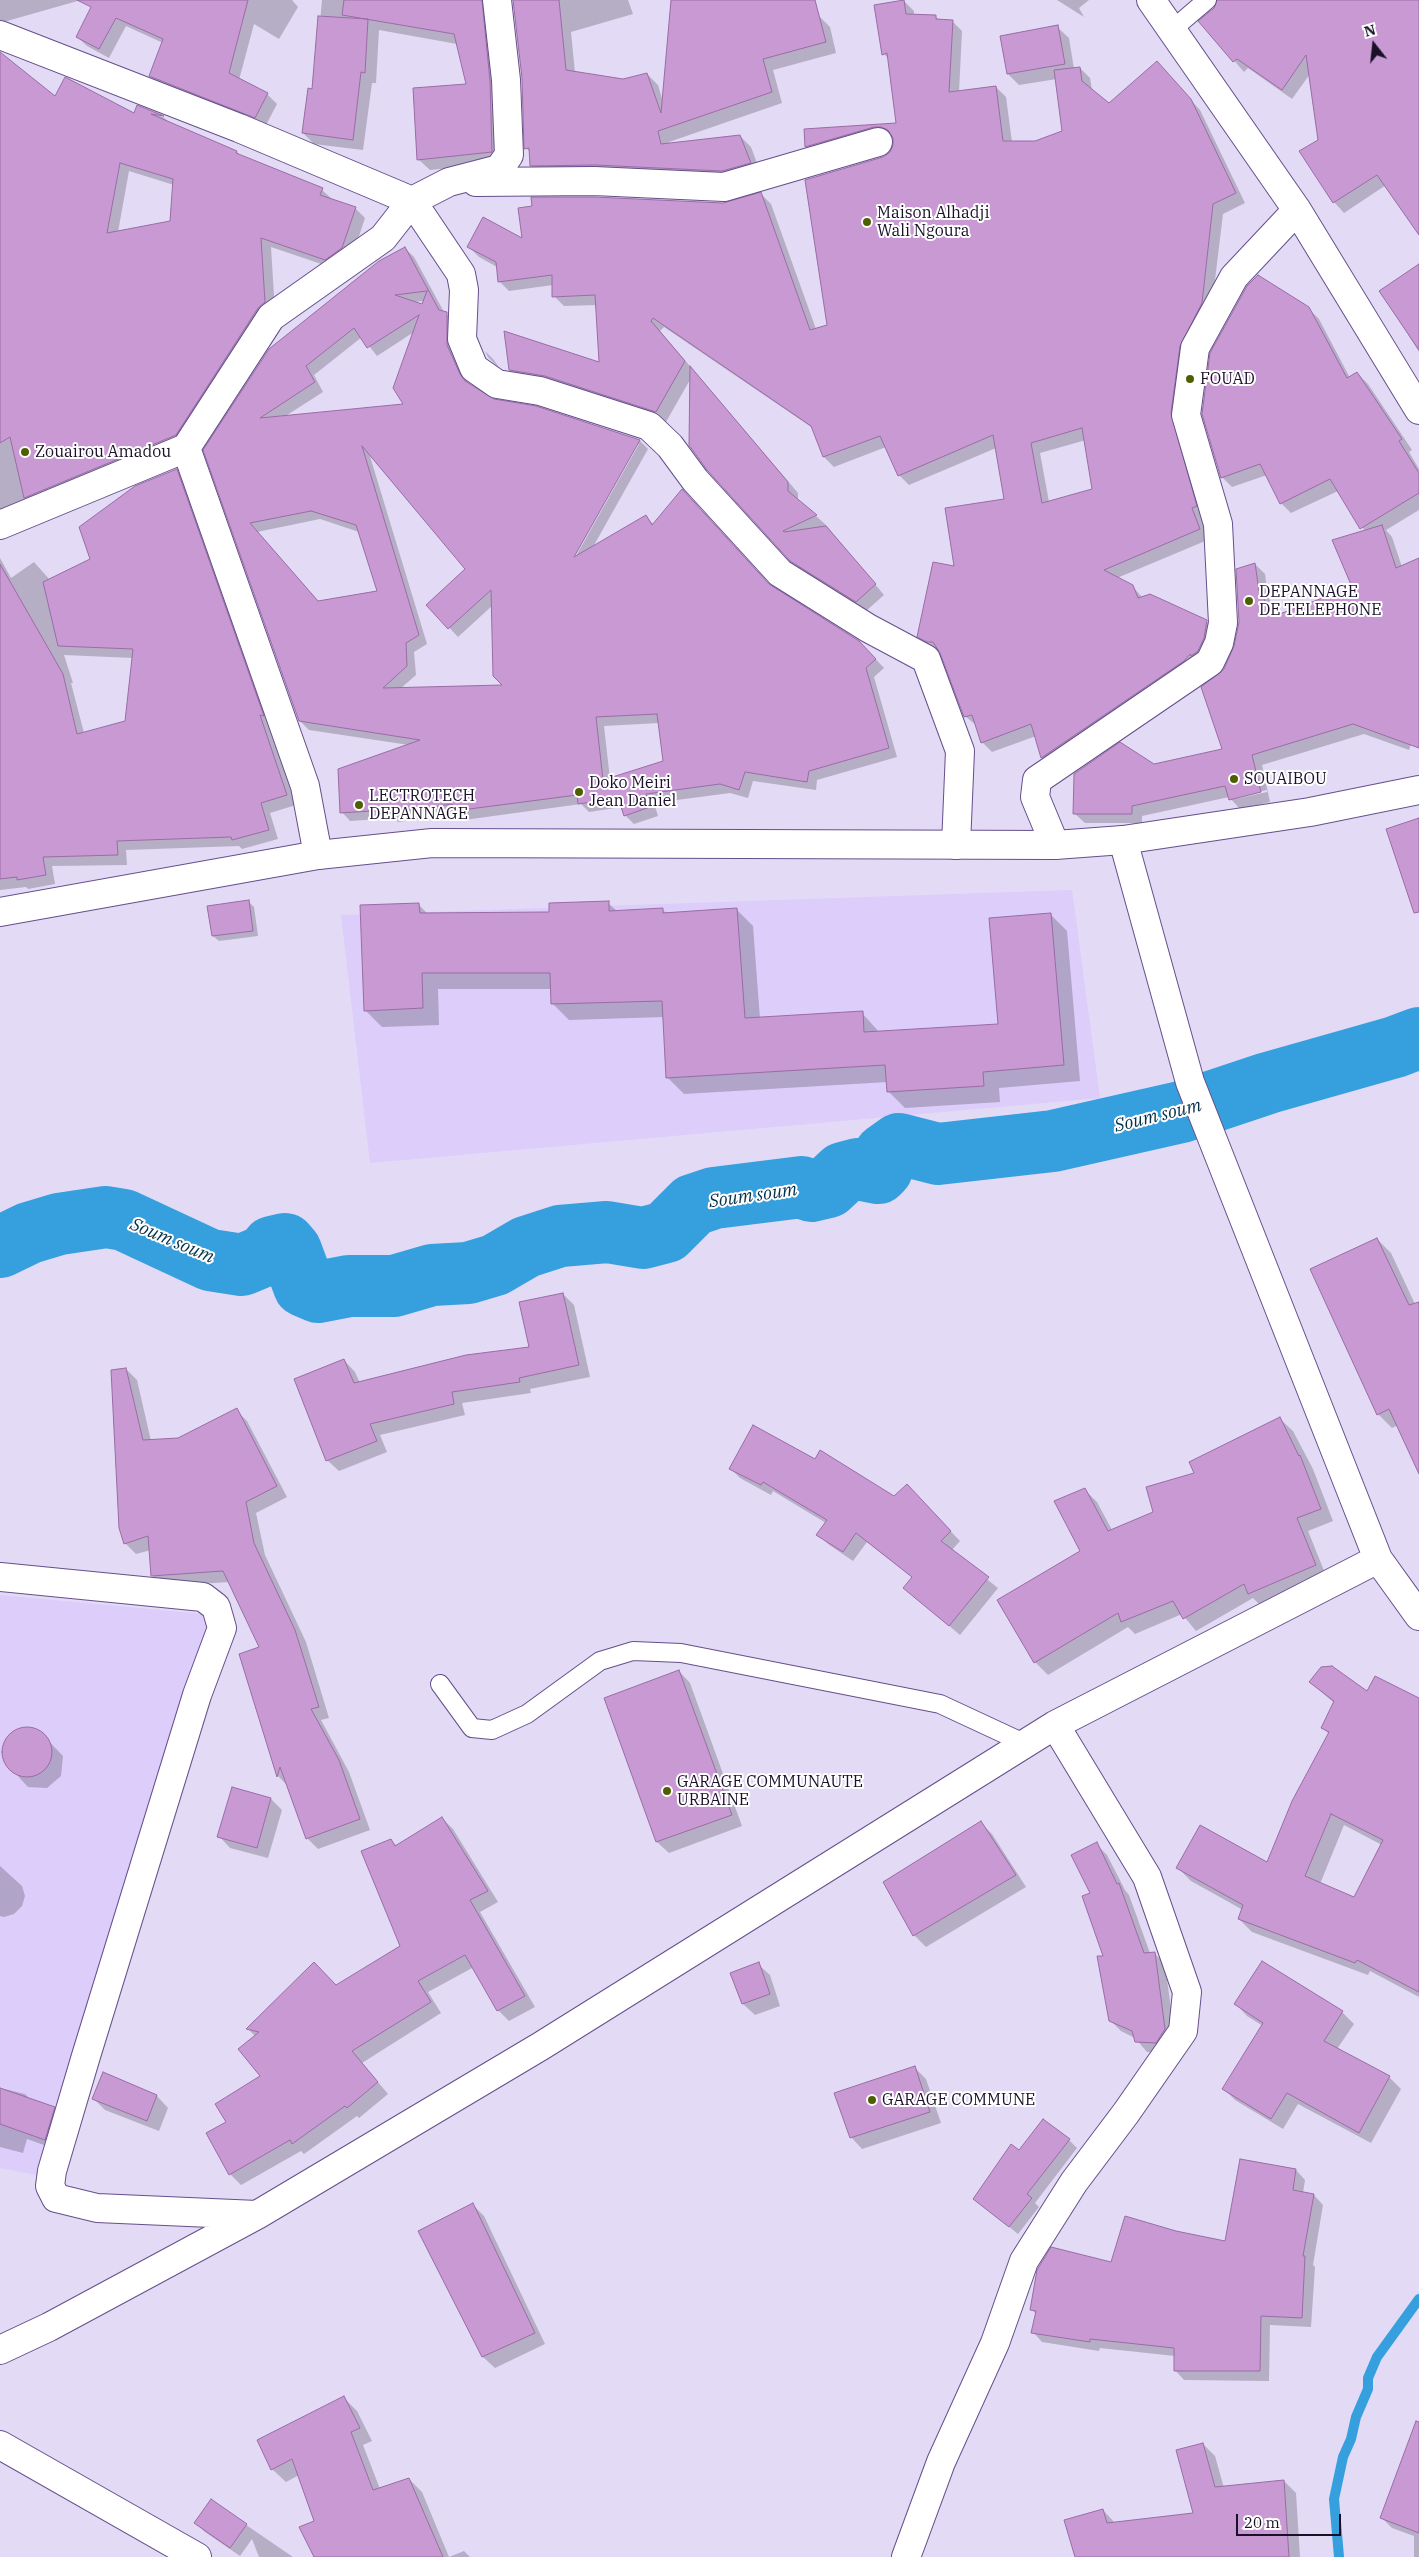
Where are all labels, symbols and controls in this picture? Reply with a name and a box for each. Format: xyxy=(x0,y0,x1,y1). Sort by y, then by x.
north arrow xyxy=(1349,20,1399,70)
text: N xyxy=(1362,20,1378,41)
place label: Maison Alhadji Wali Ngoura xyxy=(877,203,989,241)
marker: Maison Alhadji Wali Ngoura xyxy=(861,216,873,228)
place label: FOUAD xyxy=(1200,369,1255,389)
marker: FOUAD xyxy=(1184,373,1196,385)
place label: Zouairou Amadou xyxy=(35,442,171,462)
marker: Zouairou Amadou xyxy=(19,446,31,458)
place label: DEPANNAGE DE TELEPHONE xyxy=(1259,582,1381,620)
marker: DEPANNAGE DE TELEPHONE xyxy=(1243,595,1255,607)
place label: SOUAIBOU xyxy=(1244,769,1327,789)
place label: Doko Meiri Jean Daniel xyxy=(589,773,676,811)
marker: SOUAIBOU xyxy=(1228,773,1240,785)
place label: LECTROTECH DEPANNAGE xyxy=(369,786,475,824)
marker: Doko Meiri Jean Daniel xyxy=(573,786,585,798)
marker: LECTROTECH DEPANNAGE xyxy=(353,799,365,811)
water label: Soum soum xyxy=(1112,1095,1204,1137)
water label: Soum soum xyxy=(707,1179,799,1213)
water label: Soum soum xyxy=(127,1214,217,1268)
place label: GARAGE COMMUNAUTE URBAINE xyxy=(677,1772,863,1810)
marker: GARAGE COMMUNAUTE URBAINE xyxy=(661,1785,673,1797)
place label: GARAGE COMMUNE xyxy=(882,2090,1035,2110)
marker: GARAGE COMMUNE xyxy=(866,2094,878,2106)
scale bar xyxy=(1239,2504,1344,2536)
text: 20 m xyxy=(1244,2513,1280,2532)

